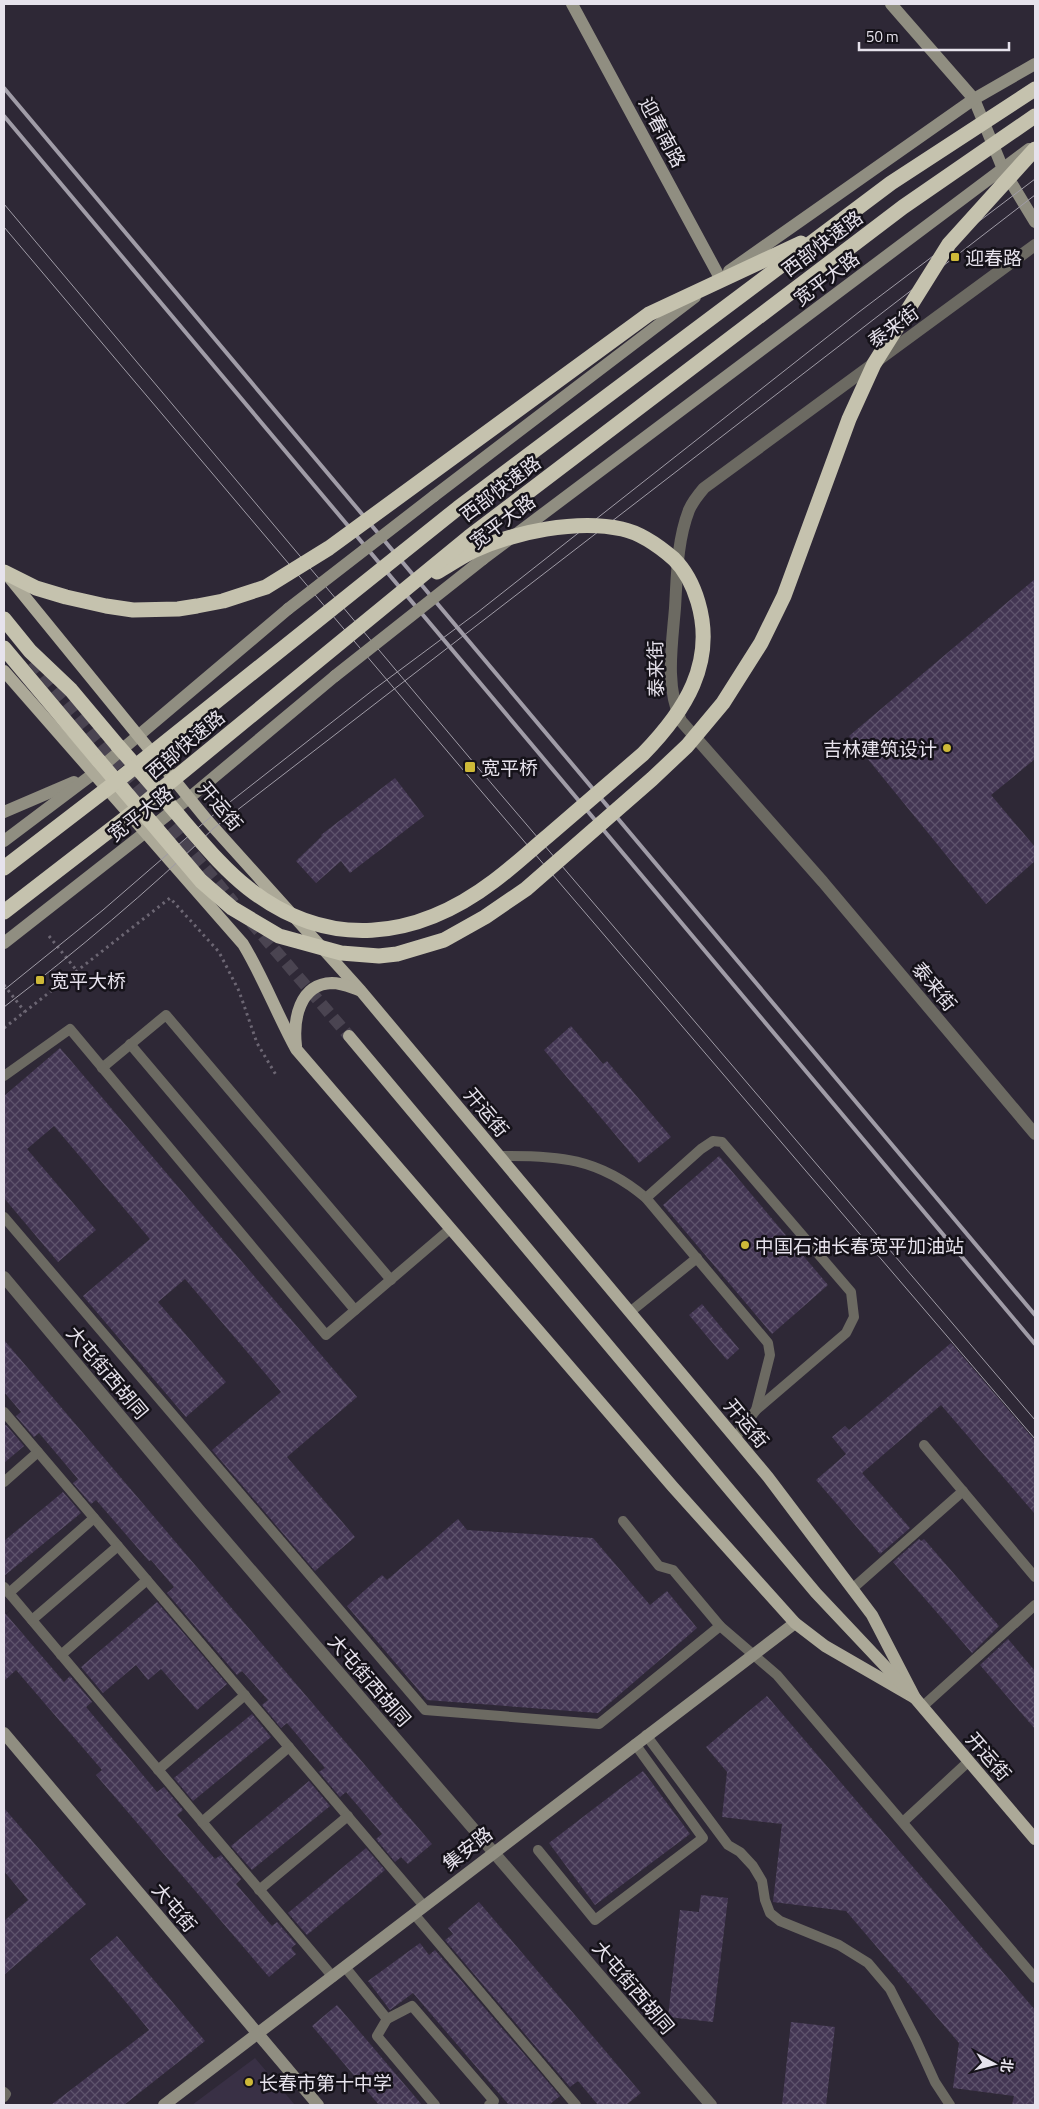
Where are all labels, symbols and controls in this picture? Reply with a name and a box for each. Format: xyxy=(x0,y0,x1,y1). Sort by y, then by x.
scale bar xyxy=(859,20,1009,52)
text: 50 m xyxy=(866,25,899,48)
street label: 迎春南路 xyxy=(632,92,694,172)
street label: 西部快速路 xyxy=(775,203,869,283)
place label: 迎春路 xyxy=(965,243,1022,272)
street label: 宽平大路 xyxy=(787,244,865,312)
marker: 迎春路 xyxy=(949,251,961,263)
street label: 泰来街 xyxy=(861,298,925,354)
street label: 西部快速路 xyxy=(453,448,547,528)
street label: 宽平大路 xyxy=(463,487,541,555)
street label: 泰来街 xyxy=(640,640,670,698)
street label: 西部快速路 xyxy=(139,702,231,786)
place label: 吉林建筑设计 xyxy=(823,734,937,763)
marker: 吉林建筑设计 xyxy=(941,742,953,754)
place label: 宽平桥 xyxy=(481,753,538,782)
marker: 宽平桥 xyxy=(463,760,477,774)
street label: 开运街 xyxy=(192,775,250,837)
street label: 宽平大路 xyxy=(101,778,179,848)
street label: 泰来街 xyxy=(906,955,964,1017)
place label: 宽平大桥 xyxy=(50,966,126,995)
marker: 宽平大桥 xyxy=(34,974,46,986)
street label: 开运街 xyxy=(458,1081,516,1143)
place label: 中国石油长春宽平加油站 xyxy=(755,1231,964,1260)
marker: 中国石油长春宽平加油站 xyxy=(739,1239,751,1251)
street label: 大屯街西胡同 xyxy=(60,1319,156,1425)
street label: 开运街 xyxy=(718,1392,776,1454)
street label: 大屯街西胡同 xyxy=(322,1627,418,1733)
street label: 开运街 xyxy=(959,1725,1019,1787)
street label: 集安路 xyxy=(436,1819,498,1877)
street label: 大屯街 xyxy=(146,1876,204,1938)
street label: 大屯街西胡同 xyxy=(586,1934,682,2040)
north arrow xyxy=(969,2039,1019,2089)
text: 北 xyxy=(996,2057,1019,2074)
place label: 长春市第十中学 xyxy=(259,2068,392,2097)
marker: 长春市第十中学 xyxy=(243,2076,255,2088)

